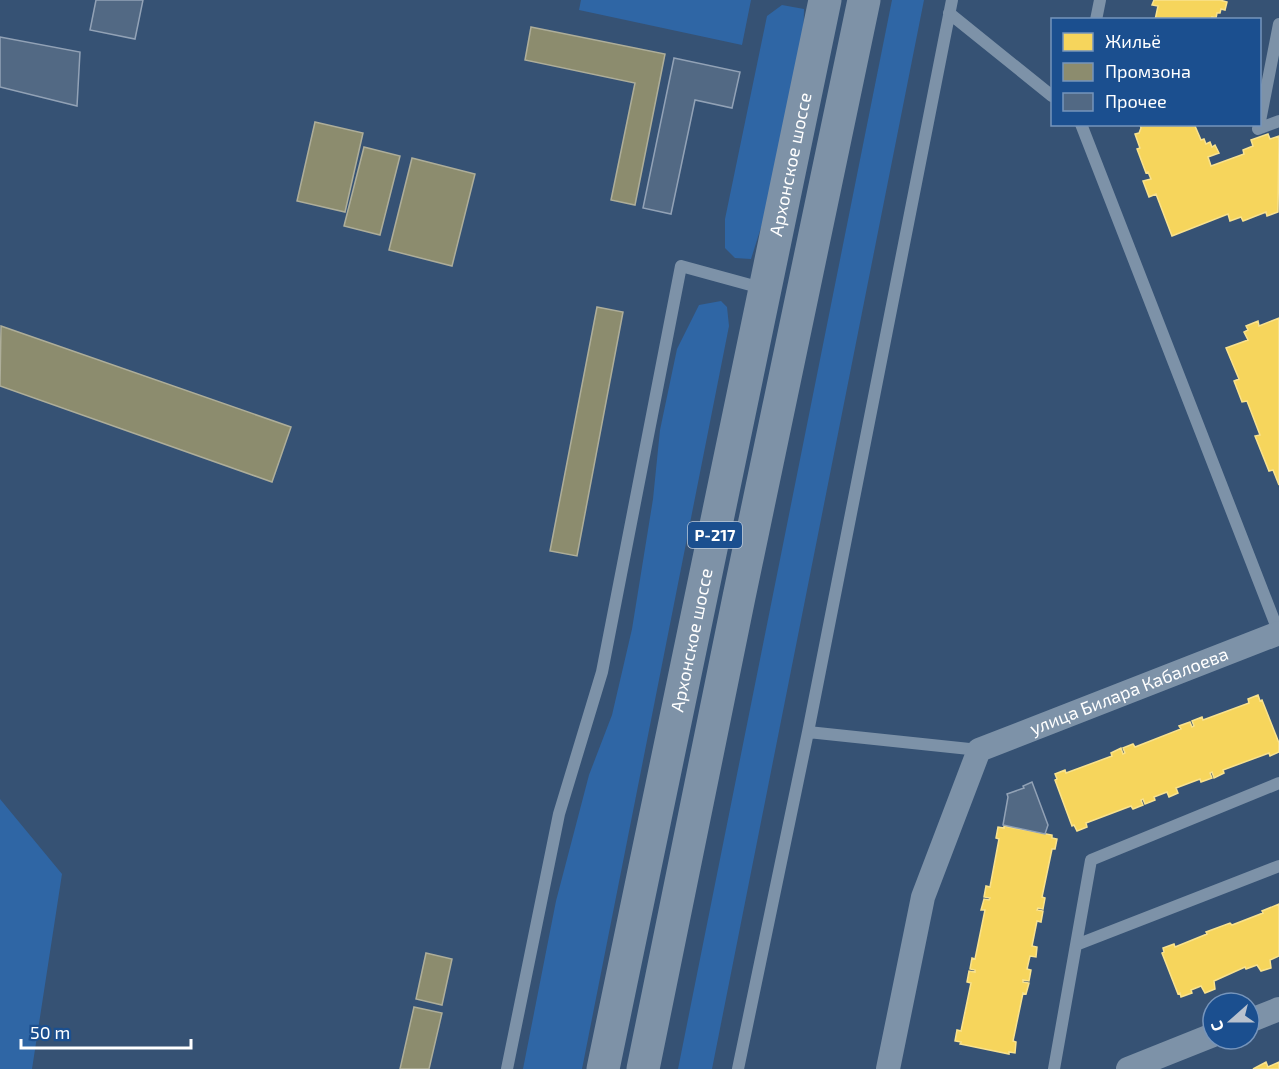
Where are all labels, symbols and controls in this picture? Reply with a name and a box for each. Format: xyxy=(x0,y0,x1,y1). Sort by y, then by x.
legend xyxy=(1051,18,1261,126)
text: Жильё xyxy=(1105,30,1161,52)
text: Промзона xyxy=(1105,60,1191,82)
street label: Архонское шоссе xyxy=(764,90,816,238)
text: Прочее xyxy=(1105,90,1167,112)
road number: Р-217 xyxy=(688,522,742,548)
street label: Архонское шоссе xyxy=(665,566,717,714)
street label: улица Билара Кабалоева xyxy=(1026,642,1231,739)
north arrow xyxy=(1201,991,1261,1051)
scale bar xyxy=(21,1012,190,1050)
text: С xyxy=(1206,1019,1227,1034)
text: 50 m xyxy=(30,1021,70,1043)

